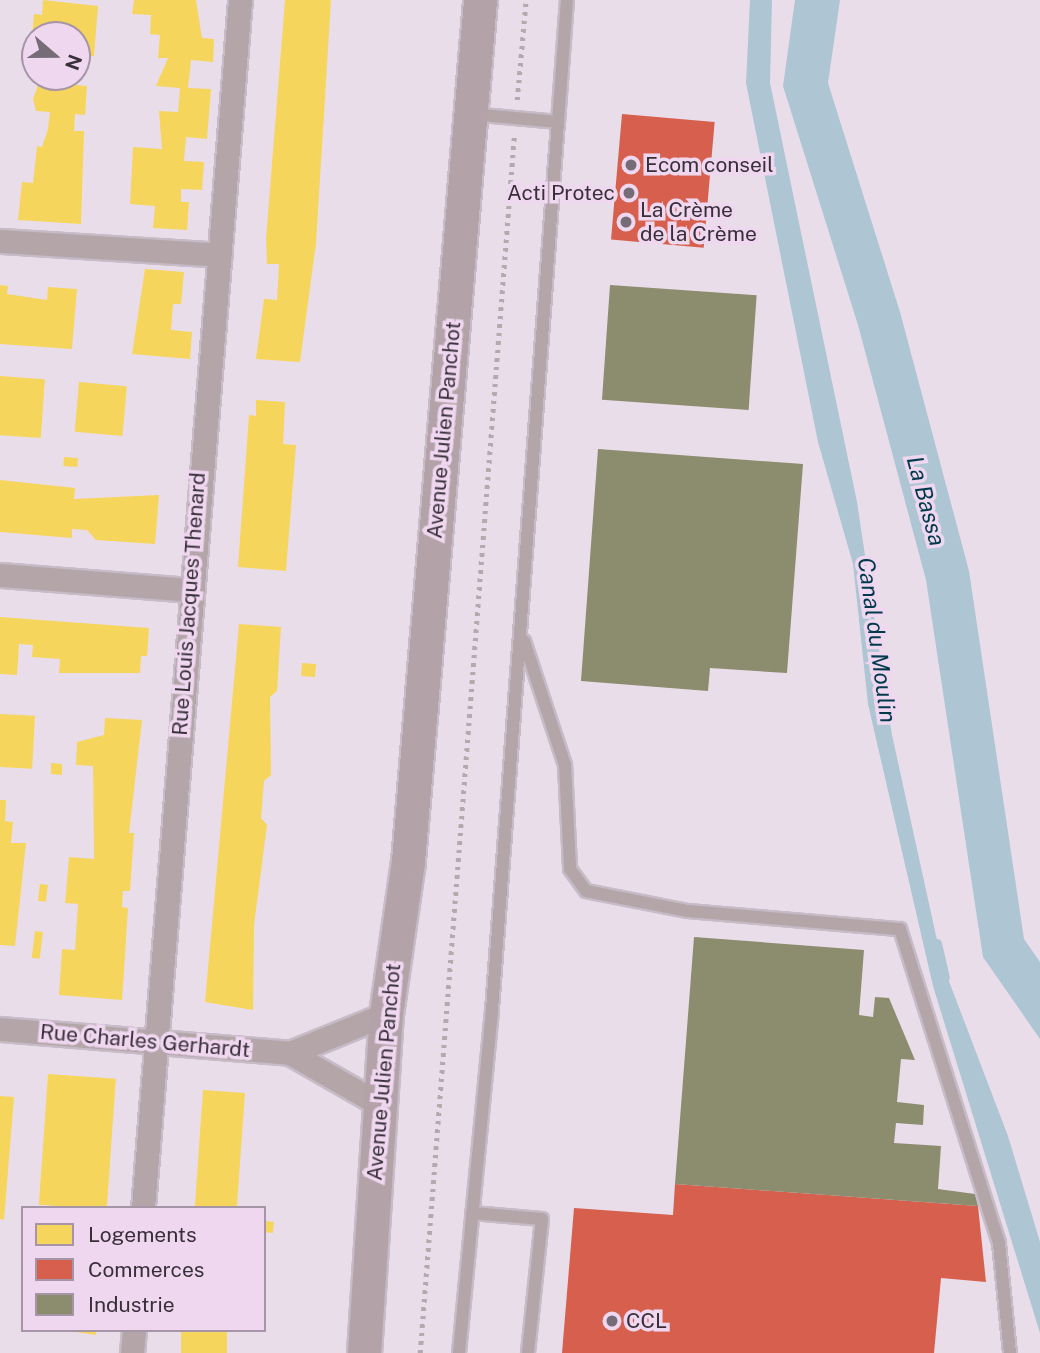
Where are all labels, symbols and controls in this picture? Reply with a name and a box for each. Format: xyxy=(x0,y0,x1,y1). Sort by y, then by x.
north arrow xyxy=(21,21,91,91)
text: N xyxy=(61,52,87,73)
place label: Ecom conseil xyxy=(645,152,774,178)
marker: Ecom conseil xyxy=(623,157,639,173)
place label: Acti Protec xyxy=(507,180,615,206)
marker: Acti Protec xyxy=(621,185,637,201)
place label: La Crème de la Crème xyxy=(640,197,757,247)
marker: La Crème de la Crème xyxy=(618,214,634,230)
street label: Avenue Julien Panchot xyxy=(422,320,466,540)
water label: La Bassa xyxy=(901,453,951,549)
street label: Rue Louis Jacques Thenard xyxy=(167,471,211,737)
water label: Canal du Moulin xyxy=(852,555,902,725)
street label: Avenue Julien Panchot xyxy=(362,962,406,1182)
street label: Rue Charles Gerhardt xyxy=(39,1019,251,1063)
legend xyxy=(21,1206,266,1332)
text: Logements xyxy=(88,1222,197,1247)
text: Commerces xyxy=(88,1257,204,1282)
text: Industrie xyxy=(88,1292,175,1317)
place label: CCL xyxy=(626,1308,667,1334)
marker: CCL xyxy=(604,1313,620,1329)

